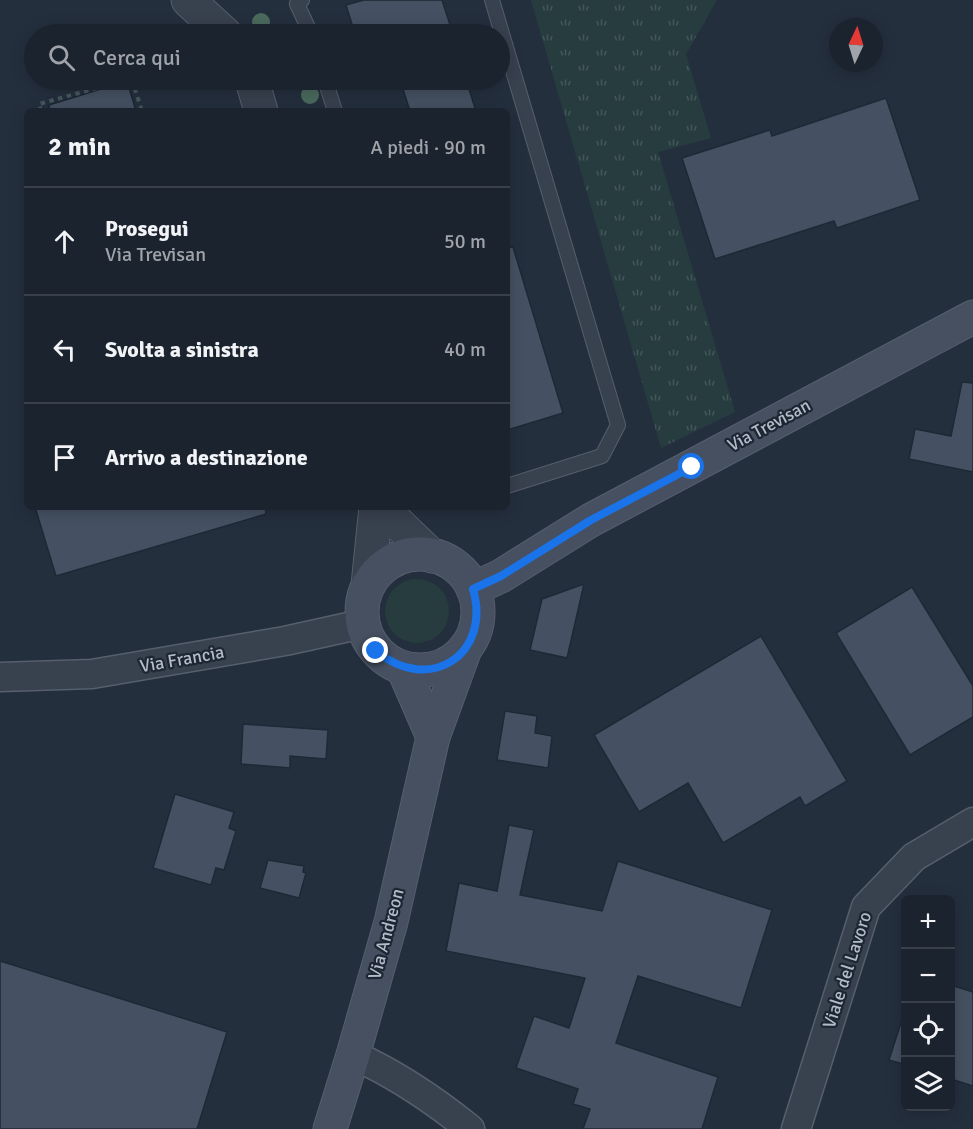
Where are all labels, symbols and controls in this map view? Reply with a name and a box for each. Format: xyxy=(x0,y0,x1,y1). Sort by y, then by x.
north arrow xyxy=(829,18,883,72)
search box xyxy=(24,24,510,90)
icon: search xyxy=(45,41,78,74)
text: Cerca qui xyxy=(93,44,181,71)
text: 2 min xyxy=(48,131,111,163)
text: A piedi · 90 m xyxy=(371,135,486,160)
text: Prosegui xyxy=(105,215,189,242)
icon: ahead xyxy=(48,225,81,258)
text: 50 m xyxy=(444,229,486,254)
text: Via Trevisan xyxy=(105,242,206,267)
icon: left xyxy=(48,333,81,366)
text: Svolta a sinistra xyxy=(105,336,259,363)
text: 40 m xyxy=(444,337,486,362)
street label: Via Trevisan xyxy=(724,394,814,456)
icon: arrive xyxy=(48,441,81,474)
text: Arrivo a destinazione xyxy=(105,444,308,471)
route start xyxy=(678,453,704,479)
route end xyxy=(362,637,388,663)
street label: Via Francia xyxy=(138,641,226,677)
street label: Via Andreon xyxy=(363,886,409,982)
map controls xyxy=(901,895,955,1111)
button: + xyxy=(901,895,955,949)
street label: Viale del Lavoro xyxy=(818,909,876,1031)
button: − xyxy=(901,949,955,1003)
button: locate xyxy=(901,1003,955,1057)
button: layers xyxy=(901,1057,955,1111)

